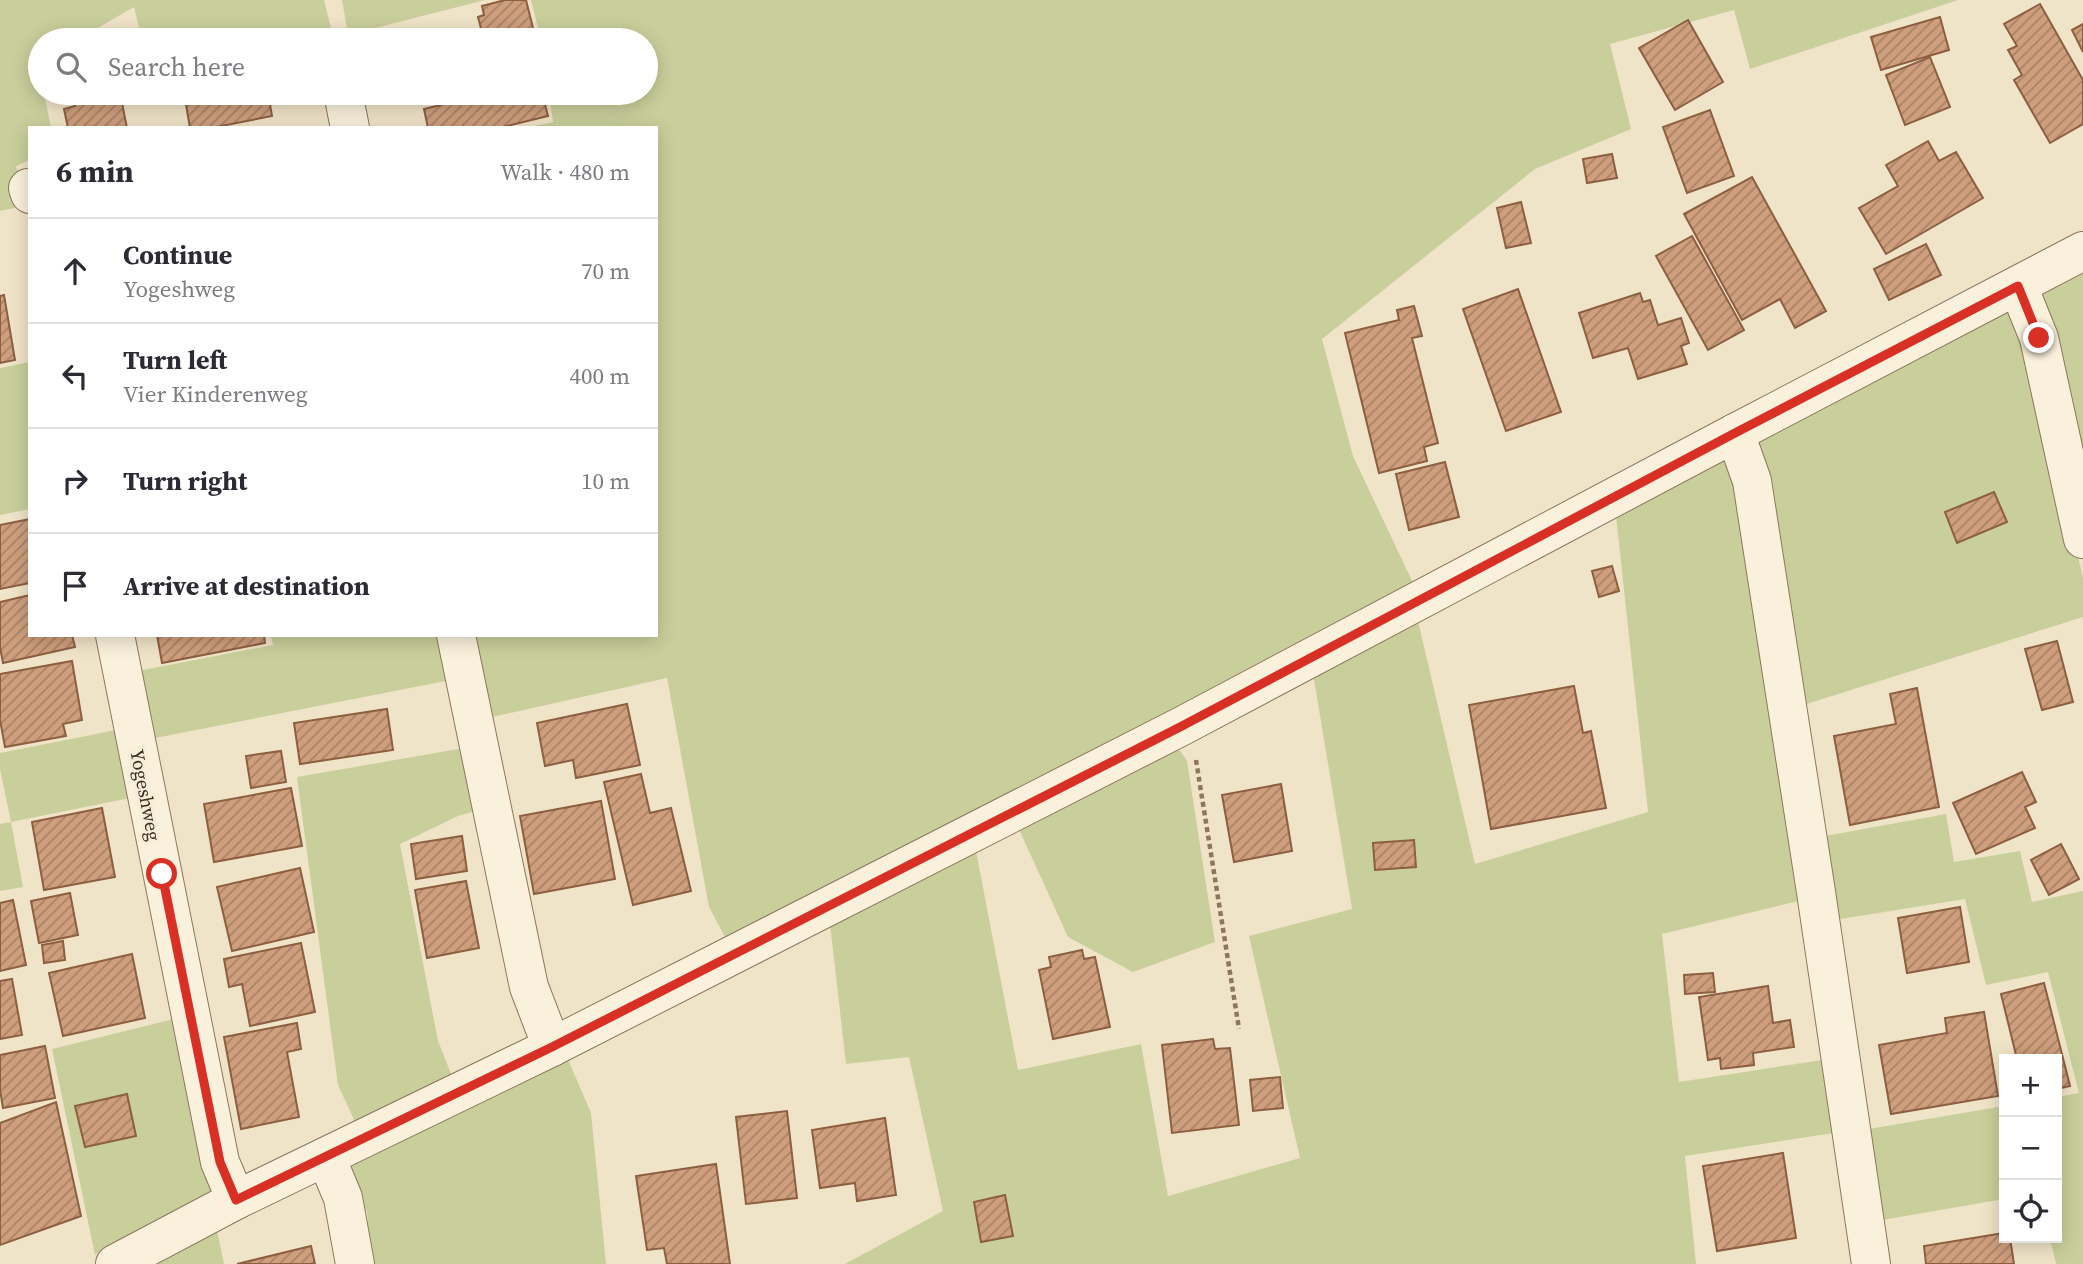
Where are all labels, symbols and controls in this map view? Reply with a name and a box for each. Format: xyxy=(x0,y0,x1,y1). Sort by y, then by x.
search box xyxy=(28,28,658,105)
icon: search xyxy=(52,48,90,86)
text: Search here xyxy=(108,49,245,85)
text: 6 min xyxy=(56,151,134,192)
text: Walk · 480 m xyxy=(500,156,630,188)
text: Continue xyxy=(123,237,232,273)
icon: ahead xyxy=(56,252,94,290)
text: 70 m xyxy=(581,255,630,287)
text: Yogeshweg xyxy=(123,273,235,305)
route end xyxy=(2023,322,2054,353)
text: Turn left xyxy=(123,342,227,378)
icon: left xyxy=(56,357,94,395)
text: 400 m xyxy=(569,360,630,392)
text: Vier Kinderenweg xyxy=(123,378,308,410)
icon: right xyxy=(56,462,94,500)
text: Turn right xyxy=(123,463,247,499)
text: 10 m xyxy=(581,465,630,497)
icon: arrive xyxy=(56,567,94,605)
text: Arrive at destination xyxy=(123,568,370,604)
street label: Yogeshweg xyxy=(124,747,168,843)
route start xyxy=(146,858,177,889)
map controls xyxy=(1999,1054,2062,1243)
button: + xyxy=(1999,1054,2062,1117)
button: − xyxy=(1999,1117,2062,1180)
button: locate xyxy=(1999,1180,2062,1243)

